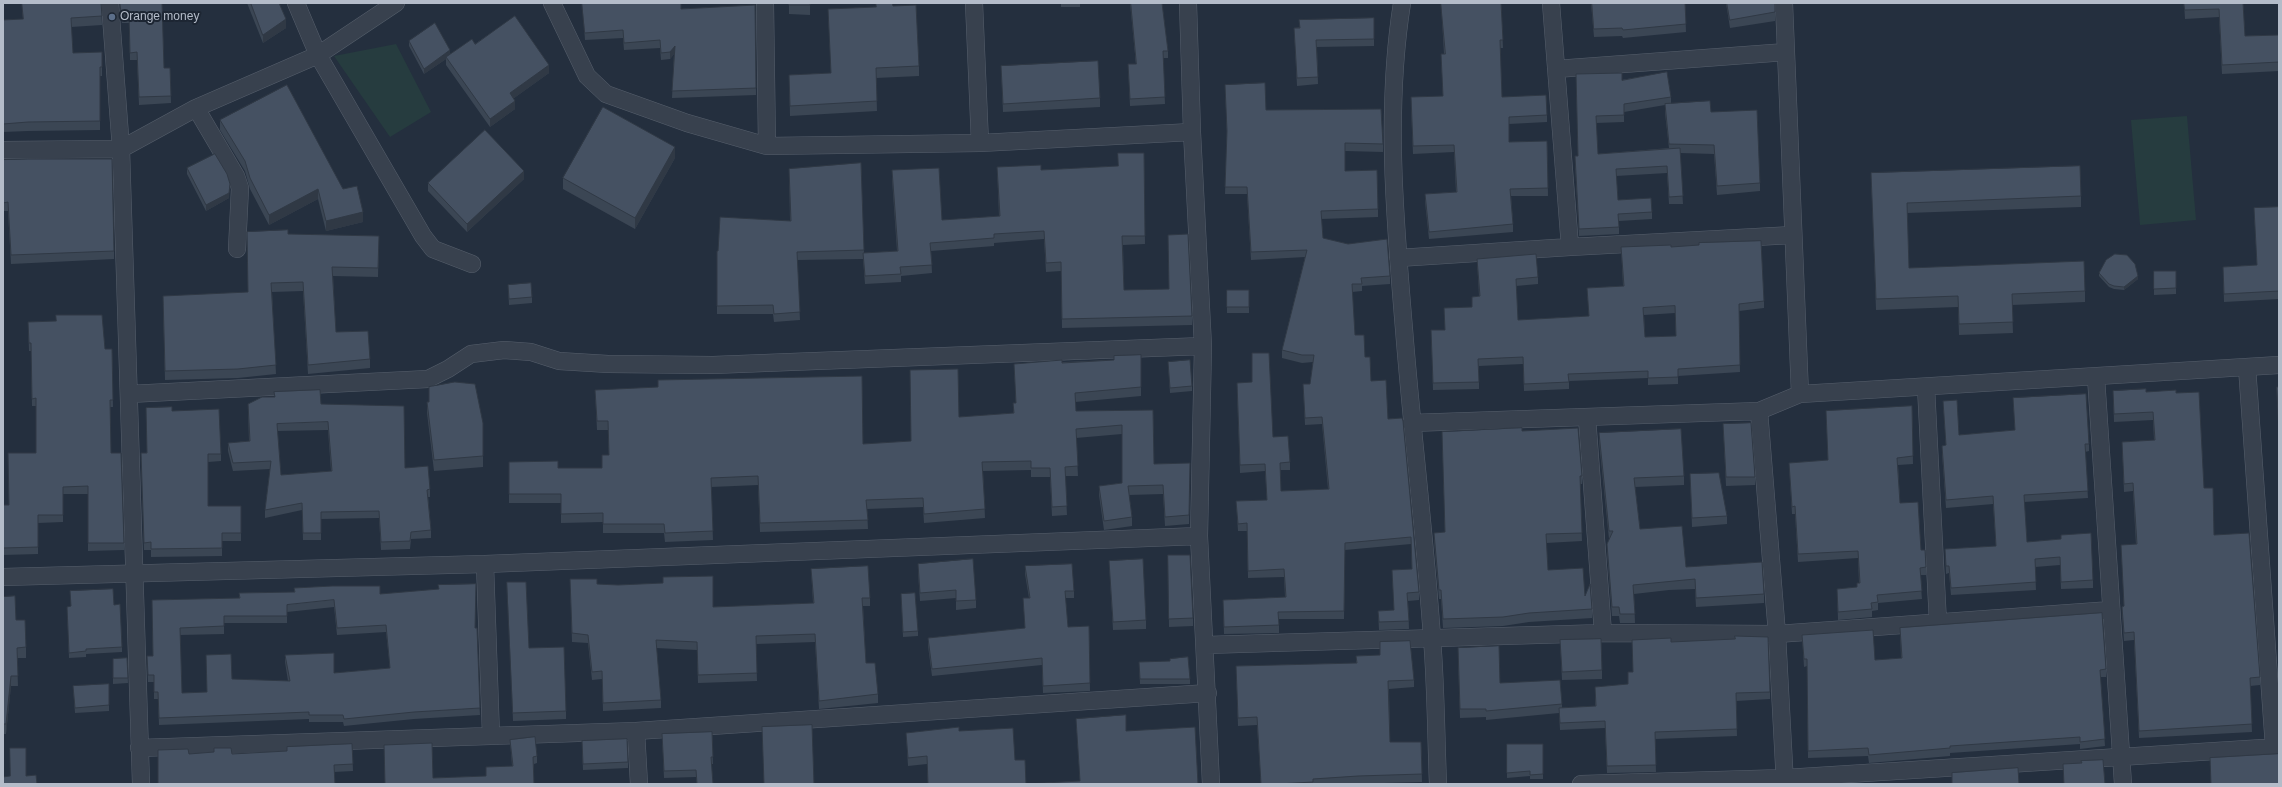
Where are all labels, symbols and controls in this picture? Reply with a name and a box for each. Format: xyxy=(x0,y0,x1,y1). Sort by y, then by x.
place label: Orange money xyxy=(120,10,199,24)
marker: Orange money xyxy=(107,12,117,22)

